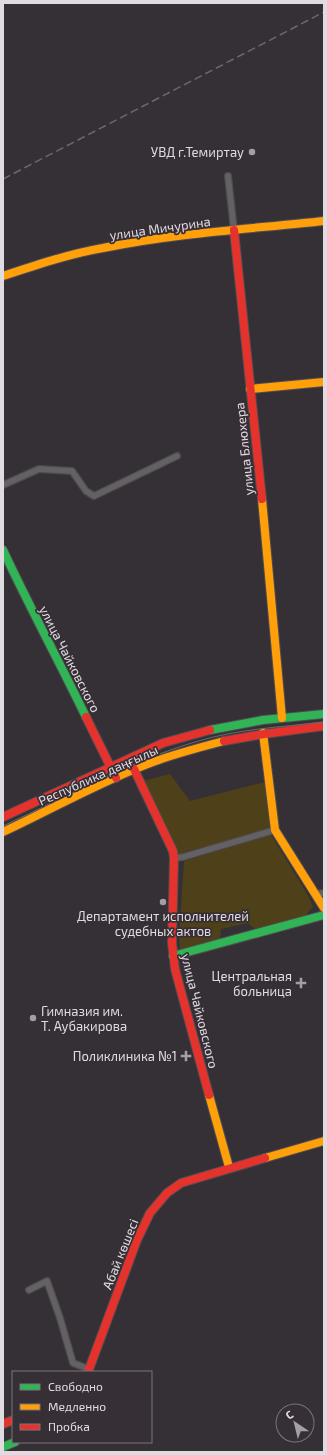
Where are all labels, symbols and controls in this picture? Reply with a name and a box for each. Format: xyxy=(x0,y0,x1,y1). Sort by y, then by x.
place label: УВД г.Темиртау xyxy=(151,144,244,160)
marker: УВД г.Темиртау xyxy=(247,147,257,157)
street label: улица Мичурина xyxy=(108,213,212,243)
street label: улица Блюхера xyxy=(231,402,257,496)
street label: улица Чайковского xyxy=(36,603,104,715)
street label: Республика даңғылы xyxy=(36,741,160,809)
marker: Департамент исполнителей судебных актов xyxy=(158,897,168,907)
place label: Департамент исполнителей судебных актов xyxy=(77,908,249,939)
street label: улица Чайковского xyxy=(178,952,222,1070)
place label: Центральная больница xyxy=(211,968,292,999)
marker: Центральная больница xyxy=(295,977,307,989)
place label: Гимназия им. Т. Аубакирова xyxy=(41,1003,127,1034)
marker: Гимназия им. Т. Аубакирова xyxy=(28,1013,38,1023)
place label: Поликлиника №1 xyxy=(73,1048,177,1064)
marker: Поликлиника №1 xyxy=(180,1050,192,1062)
street label: Абай көшесі xyxy=(99,1216,141,1292)
legend xyxy=(12,1371,152,1443)
text: Свободно xyxy=(48,1379,103,1393)
text: Медленно xyxy=(48,1399,106,1413)
north arrow xyxy=(275,1403,315,1443)
text: С xyxy=(283,1407,296,1422)
text: Пробка xyxy=(48,1419,90,1433)

